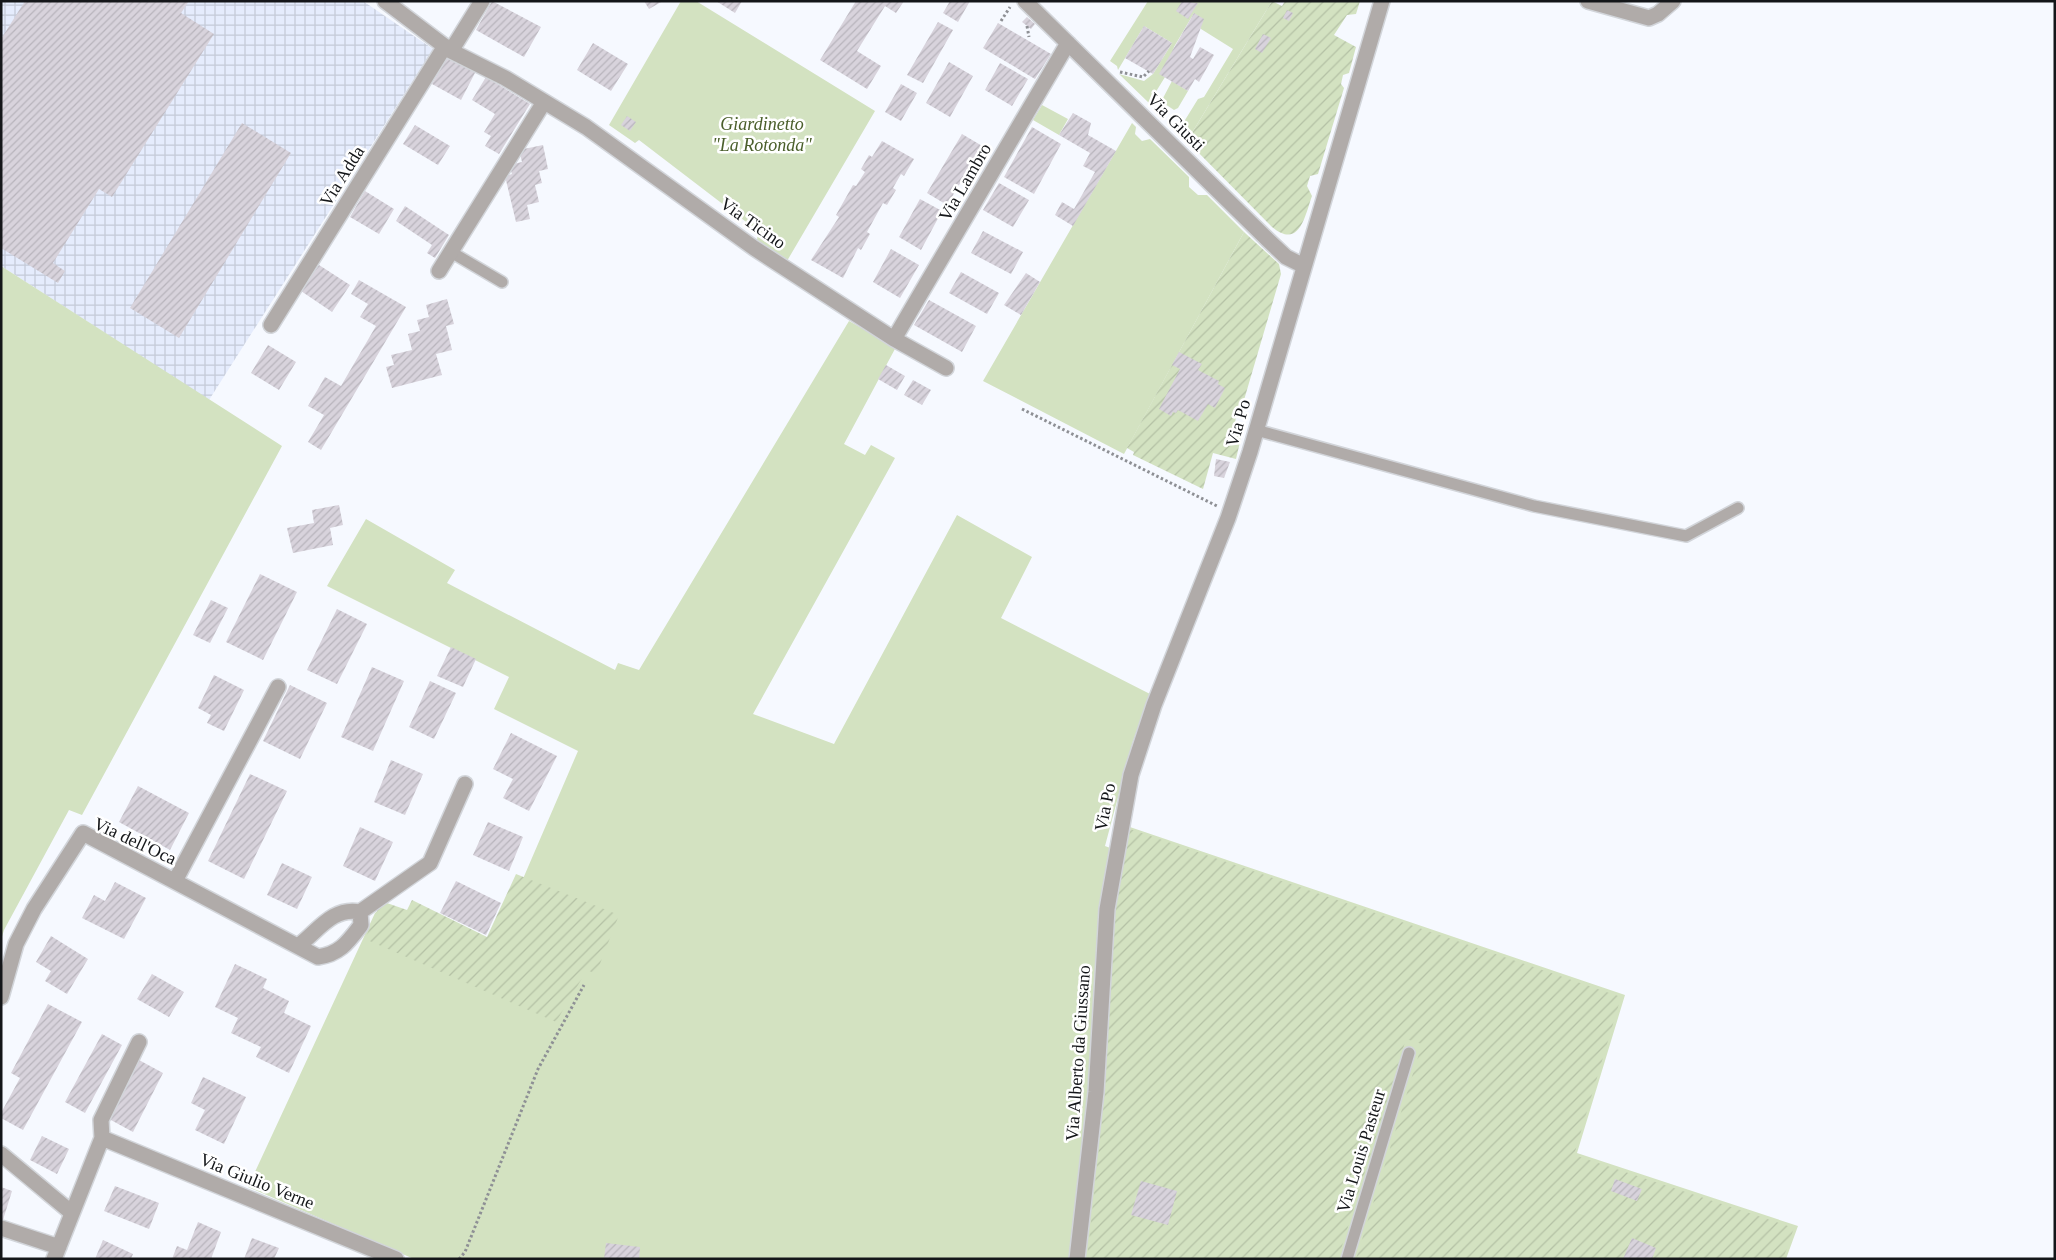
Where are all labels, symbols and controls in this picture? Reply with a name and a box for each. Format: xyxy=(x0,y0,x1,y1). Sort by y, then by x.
street label: Via Giusti xyxy=(1143,89,1209,155)
park label: Giardinetto "La Rotonda" xyxy=(712,114,812,155)
street label: Via Lambro xyxy=(935,140,995,224)
street label: Via Adda xyxy=(316,142,368,210)
street label: Via Ticino xyxy=(716,193,790,253)
street label: Via Po xyxy=(1222,397,1254,449)
street label: Via Po xyxy=(1091,781,1119,833)
street label: Via dell'Oca xyxy=(91,813,179,869)
street label: Via Alberto da Giussano xyxy=(1062,964,1094,1142)
street label: Via Louis Pasteur xyxy=(1333,1087,1389,1215)
street label: Via Giulio Verne xyxy=(197,1149,317,1213)

